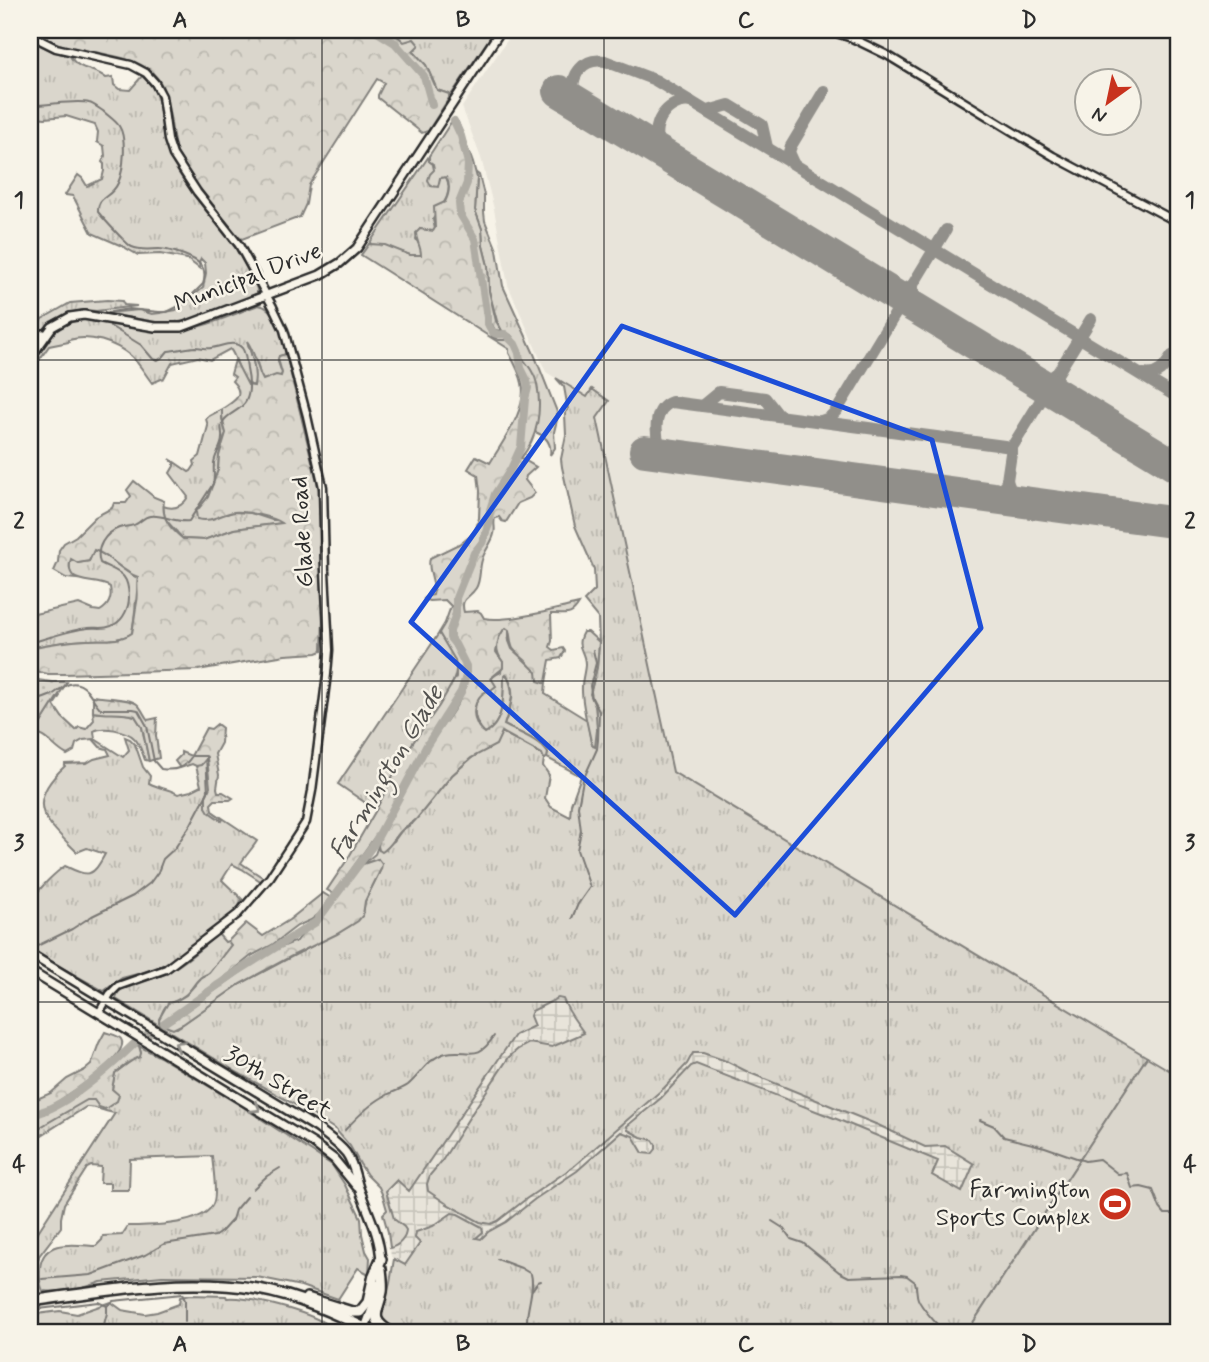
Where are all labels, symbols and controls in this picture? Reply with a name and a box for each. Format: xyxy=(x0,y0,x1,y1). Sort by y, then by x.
text: A xyxy=(172,6,188,36)
text: B xyxy=(456,6,471,36)
text: C xyxy=(738,6,755,36)
text: D xyxy=(1021,6,1037,36)
north arrow xyxy=(1072,66,1142,136)
text: N xyxy=(1087,101,1112,129)
text: 1 xyxy=(14,186,24,216)
text: 1 xyxy=(1185,186,1195,216)
street label: Municipal Drive xyxy=(170,236,326,320)
street label: Glade Road xyxy=(285,476,321,588)
text: 2 xyxy=(13,507,25,537)
text: 2 xyxy=(1184,507,1196,537)
water label: Farmington Glade xyxy=(322,679,456,868)
text: 3 xyxy=(14,829,25,859)
text: 3 xyxy=(1185,829,1196,859)
street label: 30th Street xyxy=(219,1039,337,1127)
one-way arrow xyxy=(173,1040,186,1053)
one-way arrow xyxy=(248,1100,261,1113)
text: 4 xyxy=(12,1150,26,1180)
text: 4 xyxy=(1183,1150,1197,1180)
place label: Farmington Sports Complex xyxy=(936,1175,1090,1234)
sports icon: Farmington Sports Complex xyxy=(1096,1185,1134,1223)
text: A xyxy=(172,1330,188,1360)
text: B xyxy=(456,1330,471,1360)
text: C xyxy=(738,1330,755,1360)
text: D xyxy=(1021,1330,1037,1360)

